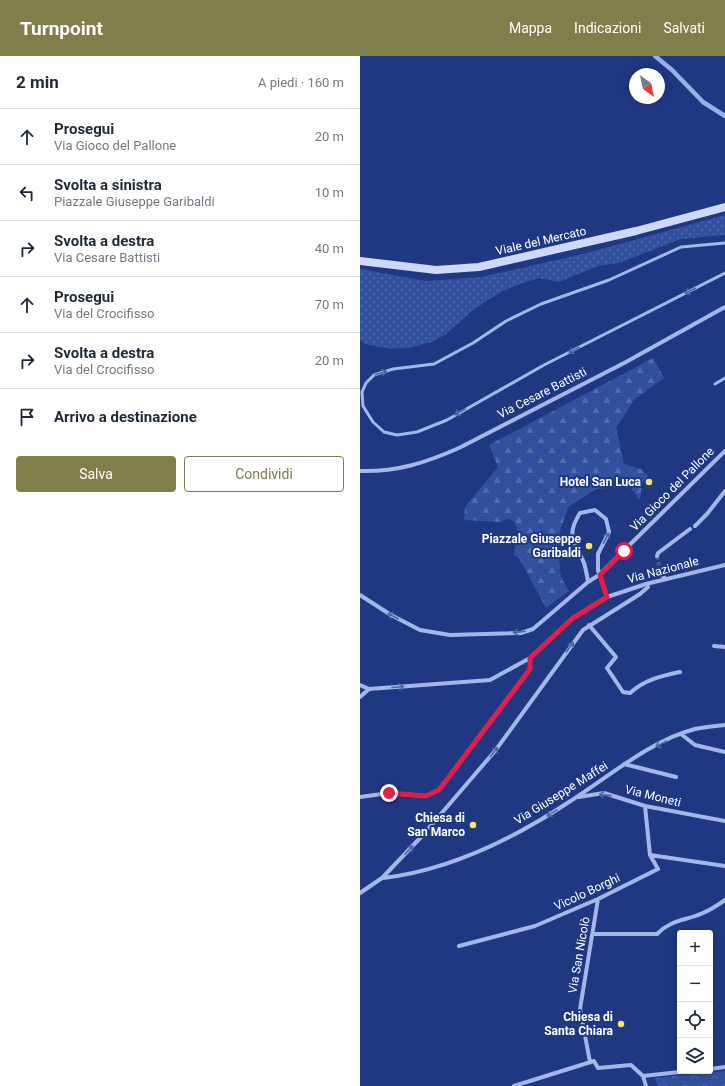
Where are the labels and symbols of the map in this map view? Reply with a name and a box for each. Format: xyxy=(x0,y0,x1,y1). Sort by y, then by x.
north arrow xyxy=(629,68,665,104)
street label: Viale del Mercato xyxy=(494,224,588,258)
one-way arrow xyxy=(684,288,696,295)
one-way arrow xyxy=(568,346,580,354)
street label: Via Cesare Battisti xyxy=(495,364,589,421)
one-way arrow xyxy=(375,368,387,376)
one-way arrow xyxy=(454,409,466,416)
street label: Via Gioco del Pallone xyxy=(627,444,717,534)
place label: Hotel San Luca xyxy=(560,475,642,489)
marker: Hotel San Luca xyxy=(644,477,654,487)
place label: Piazzale Giuseppe Garibaldi xyxy=(482,532,582,560)
one-way arrow xyxy=(603,533,610,545)
marker: Piazzale Giuseppe Garibaldi xyxy=(584,541,594,551)
route start xyxy=(615,542,633,560)
street label: Via Nazionale xyxy=(626,554,700,586)
one-way arrow xyxy=(387,611,399,619)
one-way arrow xyxy=(513,628,526,636)
one-way arrow xyxy=(566,641,575,652)
one-way arrow xyxy=(391,684,404,691)
one-way arrow xyxy=(656,740,668,748)
one-way arrow xyxy=(490,746,498,757)
street label: Via Giuseppe Maffei xyxy=(512,759,610,827)
street label: Via Moneti xyxy=(624,782,683,810)
route end xyxy=(380,784,398,802)
one-way arrow xyxy=(599,791,612,799)
one-way arrow xyxy=(546,810,558,818)
place label: Chiesa di San Marco xyxy=(407,811,465,839)
marker: Chiesa di San Marco xyxy=(468,820,478,830)
one-way arrow xyxy=(404,845,414,855)
street label: Vicolo Borghi xyxy=(552,871,622,913)
street label: Via San Nicolò xyxy=(565,915,593,994)
place label: Chiesa di Santa Chiara xyxy=(544,1010,614,1038)
marker: Chiesa di Santa Chiara xyxy=(616,1019,626,1029)

